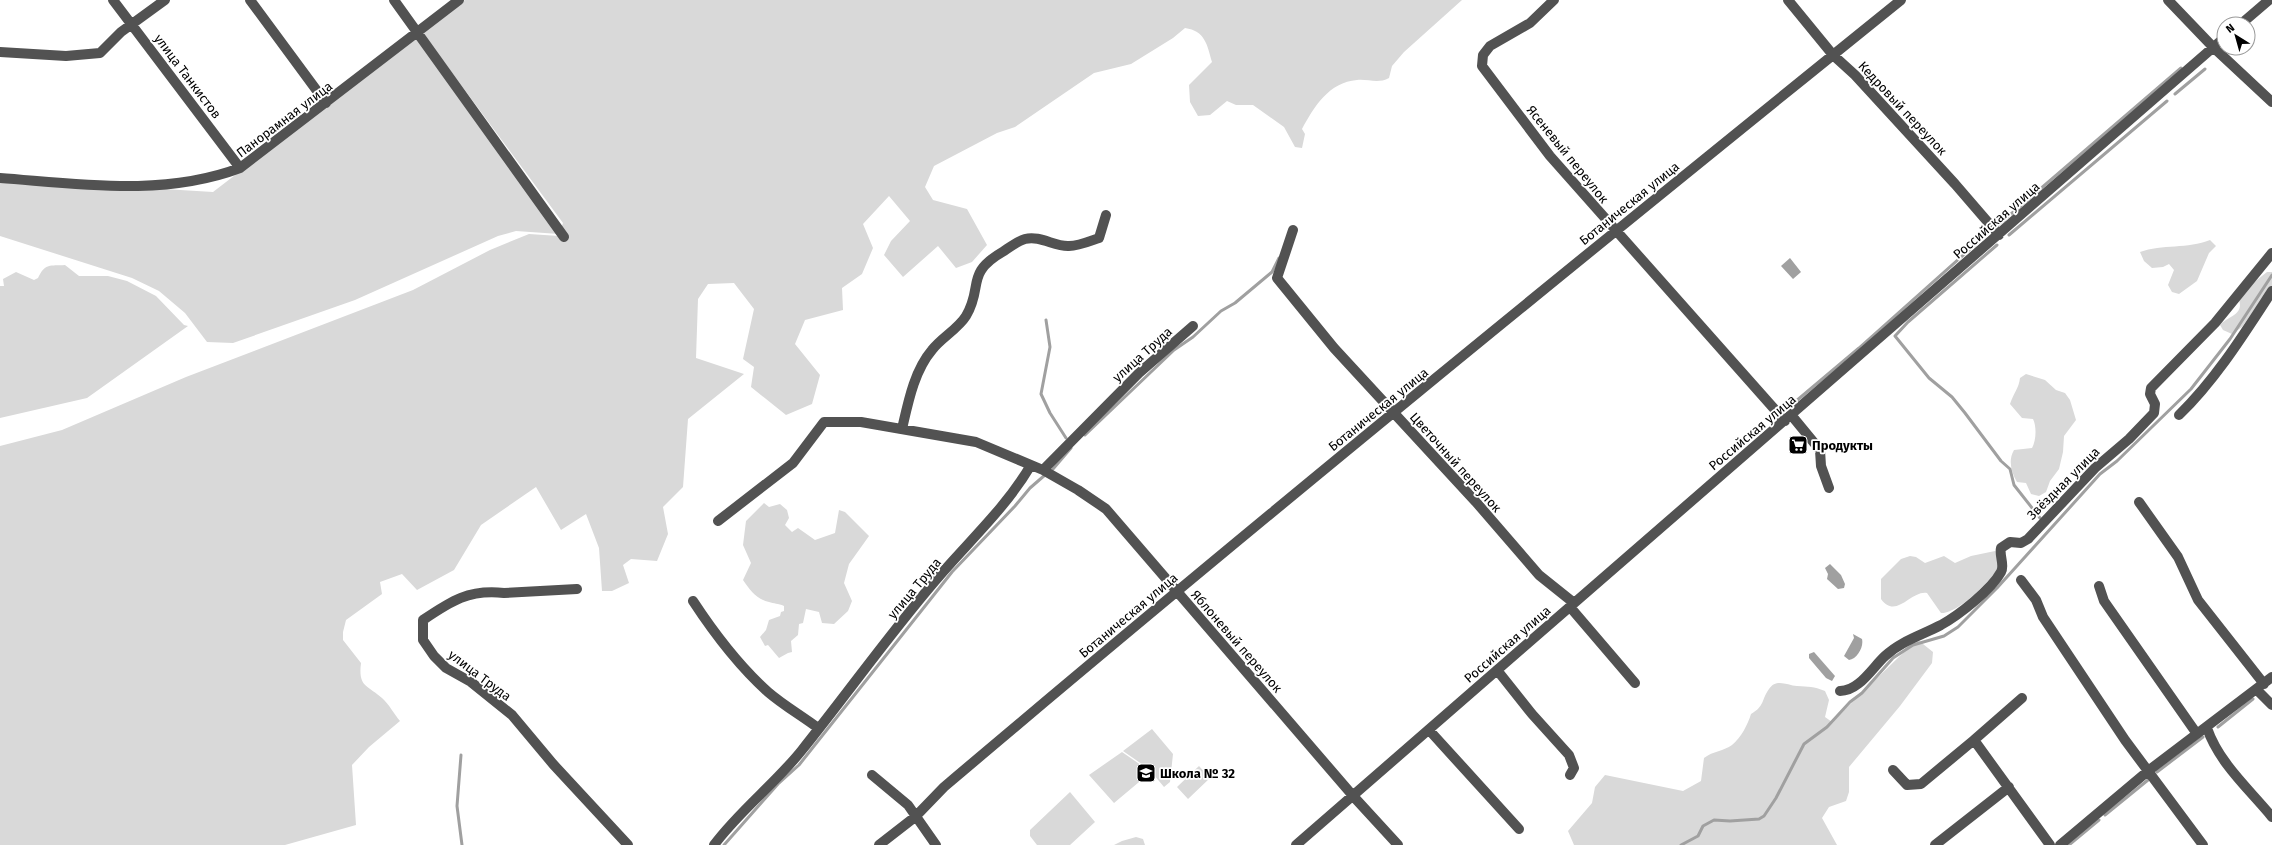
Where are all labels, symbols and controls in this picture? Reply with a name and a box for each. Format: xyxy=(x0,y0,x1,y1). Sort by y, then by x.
north arrow xyxy=(2216,16,2256,56)
text: N xyxy=(2223,21,2237,36)
street label: улица Танкистов xyxy=(151,31,224,121)
street label: Кедровый переулок xyxy=(1855,58,1950,159)
street label: Панорамная улица xyxy=(233,78,335,160)
street label: Ясеневый переулок xyxy=(1524,102,1612,206)
street label: Ботаническая улица xyxy=(1577,159,1682,248)
street label: Российская улица xyxy=(1950,179,2042,262)
street label: улица Труда xyxy=(1110,324,1175,385)
street label: Ботаническая улица xyxy=(1326,365,1431,454)
street label: Российская улица xyxy=(1706,392,1799,473)
street label: Цветочный переулок xyxy=(1407,409,1505,516)
supermarket icon: Продукты xyxy=(1787,434,1809,456)
place label: Продукты xyxy=(1812,438,1873,453)
street label: Звёздная улица xyxy=(2024,444,2103,523)
street label: улица Труда xyxy=(885,555,944,622)
street label: Ботаническая улица xyxy=(1076,570,1181,661)
street label: Яблоневый переулок xyxy=(1188,587,1285,696)
street label: Российская улица xyxy=(1461,603,1553,686)
street label: улица Труда xyxy=(445,647,514,704)
school or university icon: Школа № 32 xyxy=(1135,762,1157,784)
place label: Школа № 32 xyxy=(1160,766,1235,781)

